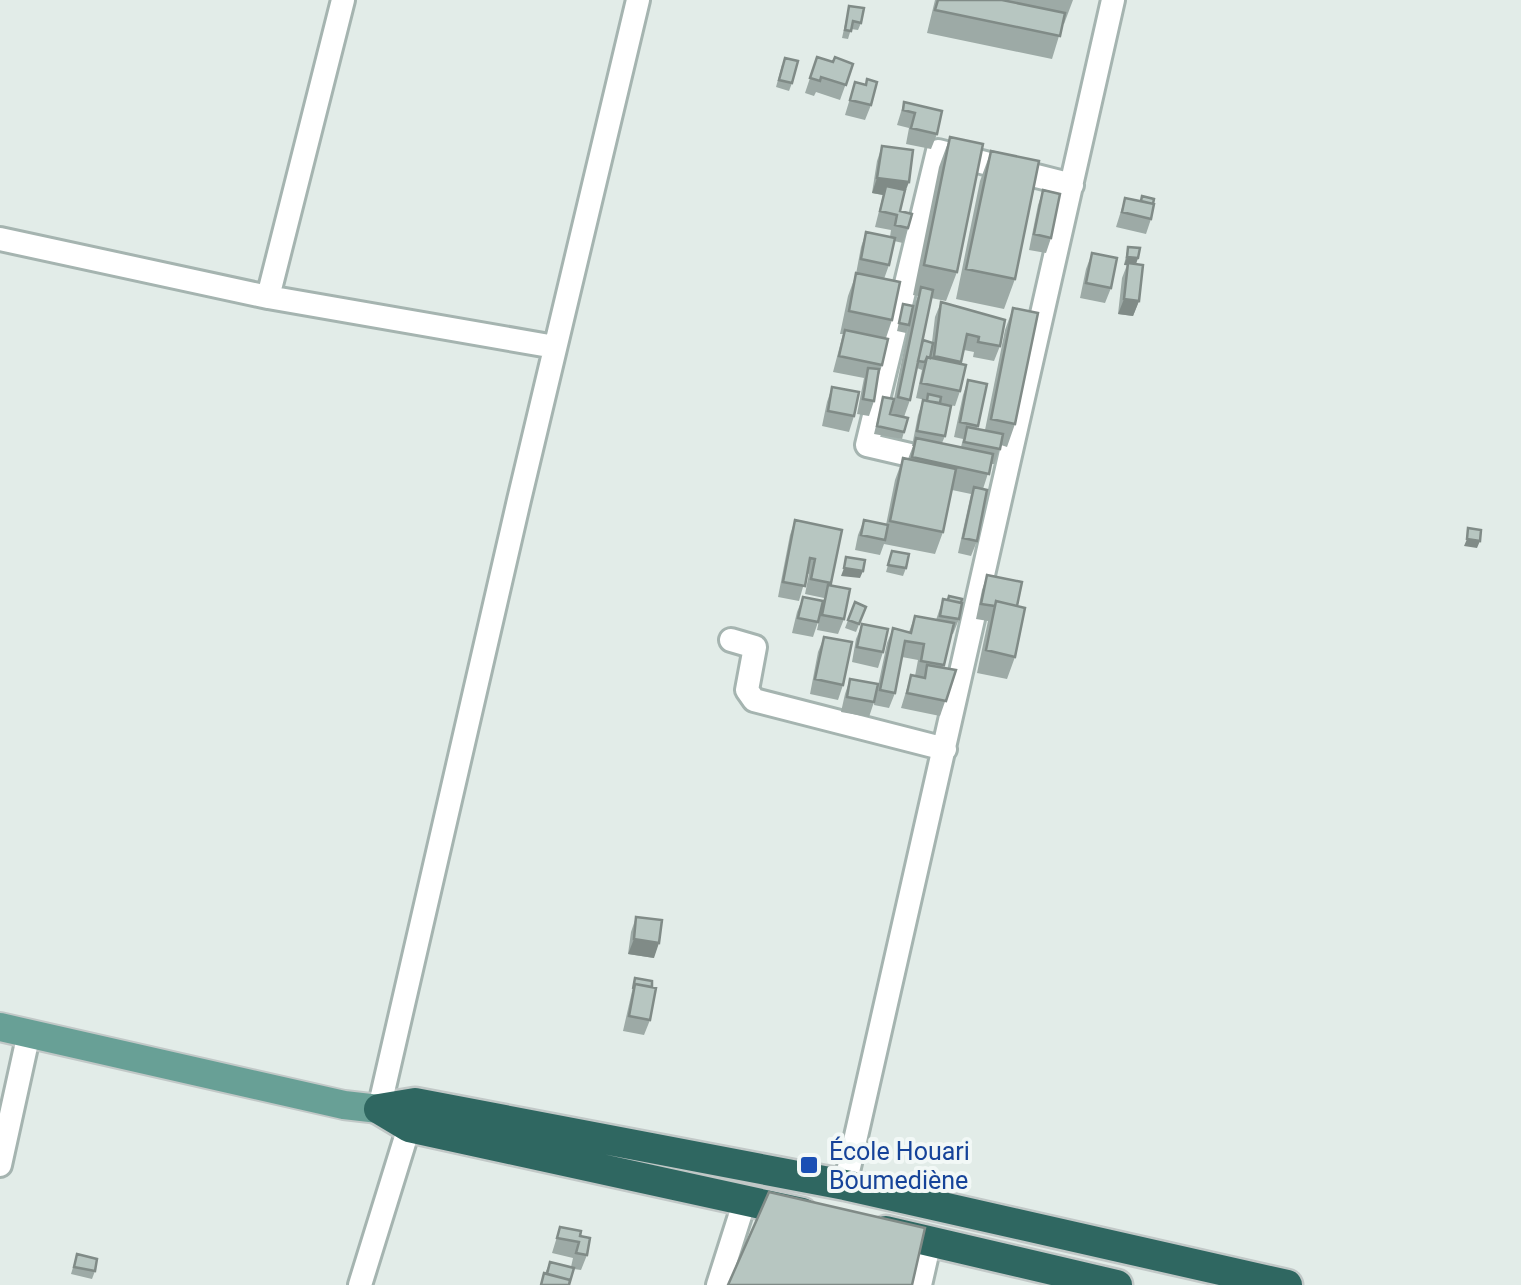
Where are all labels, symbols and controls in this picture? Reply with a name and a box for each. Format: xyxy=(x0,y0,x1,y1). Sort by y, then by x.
place label: École Houari Boumediène xyxy=(829,1136,970,1195)
marker: École Houari Boumediène xyxy=(798,1154,820,1176)

